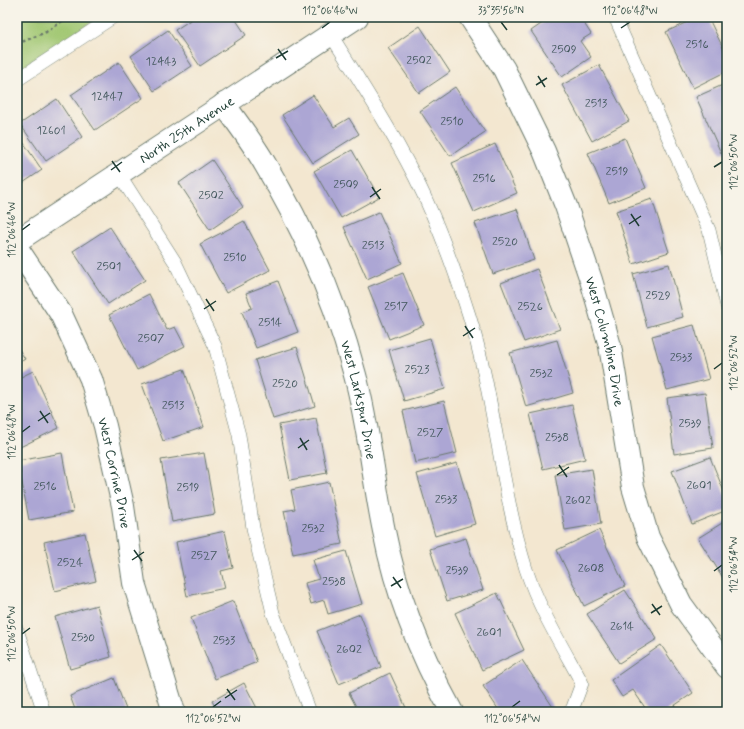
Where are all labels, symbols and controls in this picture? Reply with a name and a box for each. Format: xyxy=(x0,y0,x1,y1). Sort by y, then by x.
text: 112°06'46"W xyxy=(302,4,358,18)
text: 33°35'56"N xyxy=(478,4,524,18)
text: 112°06'48"W xyxy=(602,4,658,18)
house number: 2516 xyxy=(685,37,709,53)
house number: 2509 xyxy=(551,42,577,58)
house number: 2502 xyxy=(406,53,432,69)
house number: 12443 xyxy=(146,54,176,70)
house number: 12447 xyxy=(91,89,123,105)
street label: North 25th Avenue xyxy=(136,92,238,168)
house number: 2513 xyxy=(585,96,608,112)
house number: 2510 xyxy=(440,114,464,130)
house number: 12601 xyxy=(36,123,66,139)
text: 112°06'50"W xyxy=(727,134,741,190)
house number: 2519 xyxy=(606,164,629,180)
house number: 2516 xyxy=(472,171,496,187)
house number: 2509 xyxy=(333,177,359,193)
house number: 2502 xyxy=(198,188,224,204)
text: 112°06'46"W xyxy=(5,202,19,258)
house number: 2520 xyxy=(492,234,518,250)
house number: 2513 xyxy=(362,238,385,254)
house number: 2510 xyxy=(223,250,247,266)
house number: 2501 xyxy=(97,259,121,275)
street label: West Columbine Drive xyxy=(580,275,628,408)
house number: 2529 xyxy=(645,288,671,304)
house number: 2517 xyxy=(384,299,408,315)
house number: 2526 xyxy=(517,299,543,315)
house number: 2514 xyxy=(258,315,282,331)
house number: 2507 xyxy=(138,331,164,347)
text: 112°06'52"W xyxy=(727,335,741,391)
street label: West Larkspur Drive xyxy=(336,339,380,461)
house number: 2533 xyxy=(670,350,693,366)
house number: 2523 xyxy=(405,362,430,378)
house number: 2532 xyxy=(529,366,553,382)
house number: 2520 xyxy=(272,376,298,392)
house number: 2513 xyxy=(162,398,185,414)
text: 112°06'48"W xyxy=(5,404,19,460)
street label: West Corrine Drive xyxy=(93,416,134,530)
house number: 2539 xyxy=(678,416,702,432)
house number: 2527 xyxy=(417,425,443,441)
house number: 2538 xyxy=(545,430,569,446)
house number: 2601 xyxy=(686,478,712,494)
house number: 2516 xyxy=(33,479,57,495)
house number: 2519 xyxy=(177,480,200,496)
house number: 2533 xyxy=(435,492,458,508)
house number: 2602 xyxy=(565,493,591,509)
house number: 2532 xyxy=(301,521,325,537)
text: 112°06'54"W xyxy=(727,537,741,593)
house number: 2527 xyxy=(191,548,217,564)
house number: 2524 xyxy=(57,555,83,571)
house number: 2608 xyxy=(578,561,604,577)
house number: 2539 xyxy=(445,563,469,579)
house number: 2538 xyxy=(322,574,346,590)
text: 112°06'50"W xyxy=(5,606,19,662)
house number: 2614 xyxy=(610,619,634,635)
house number: 2601 xyxy=(476,625,502,641)
house number: 2530 xyxy=(71,630,95,646)
house number: 2533 xyxy=(213,633,236,649)
house number: 2602 xyxy=(336,642,362,658)
text: 112°06'52"W xyxy=(185,712,241,726)
text: 112°06'54"W xyxy=(484,712,540,726)

